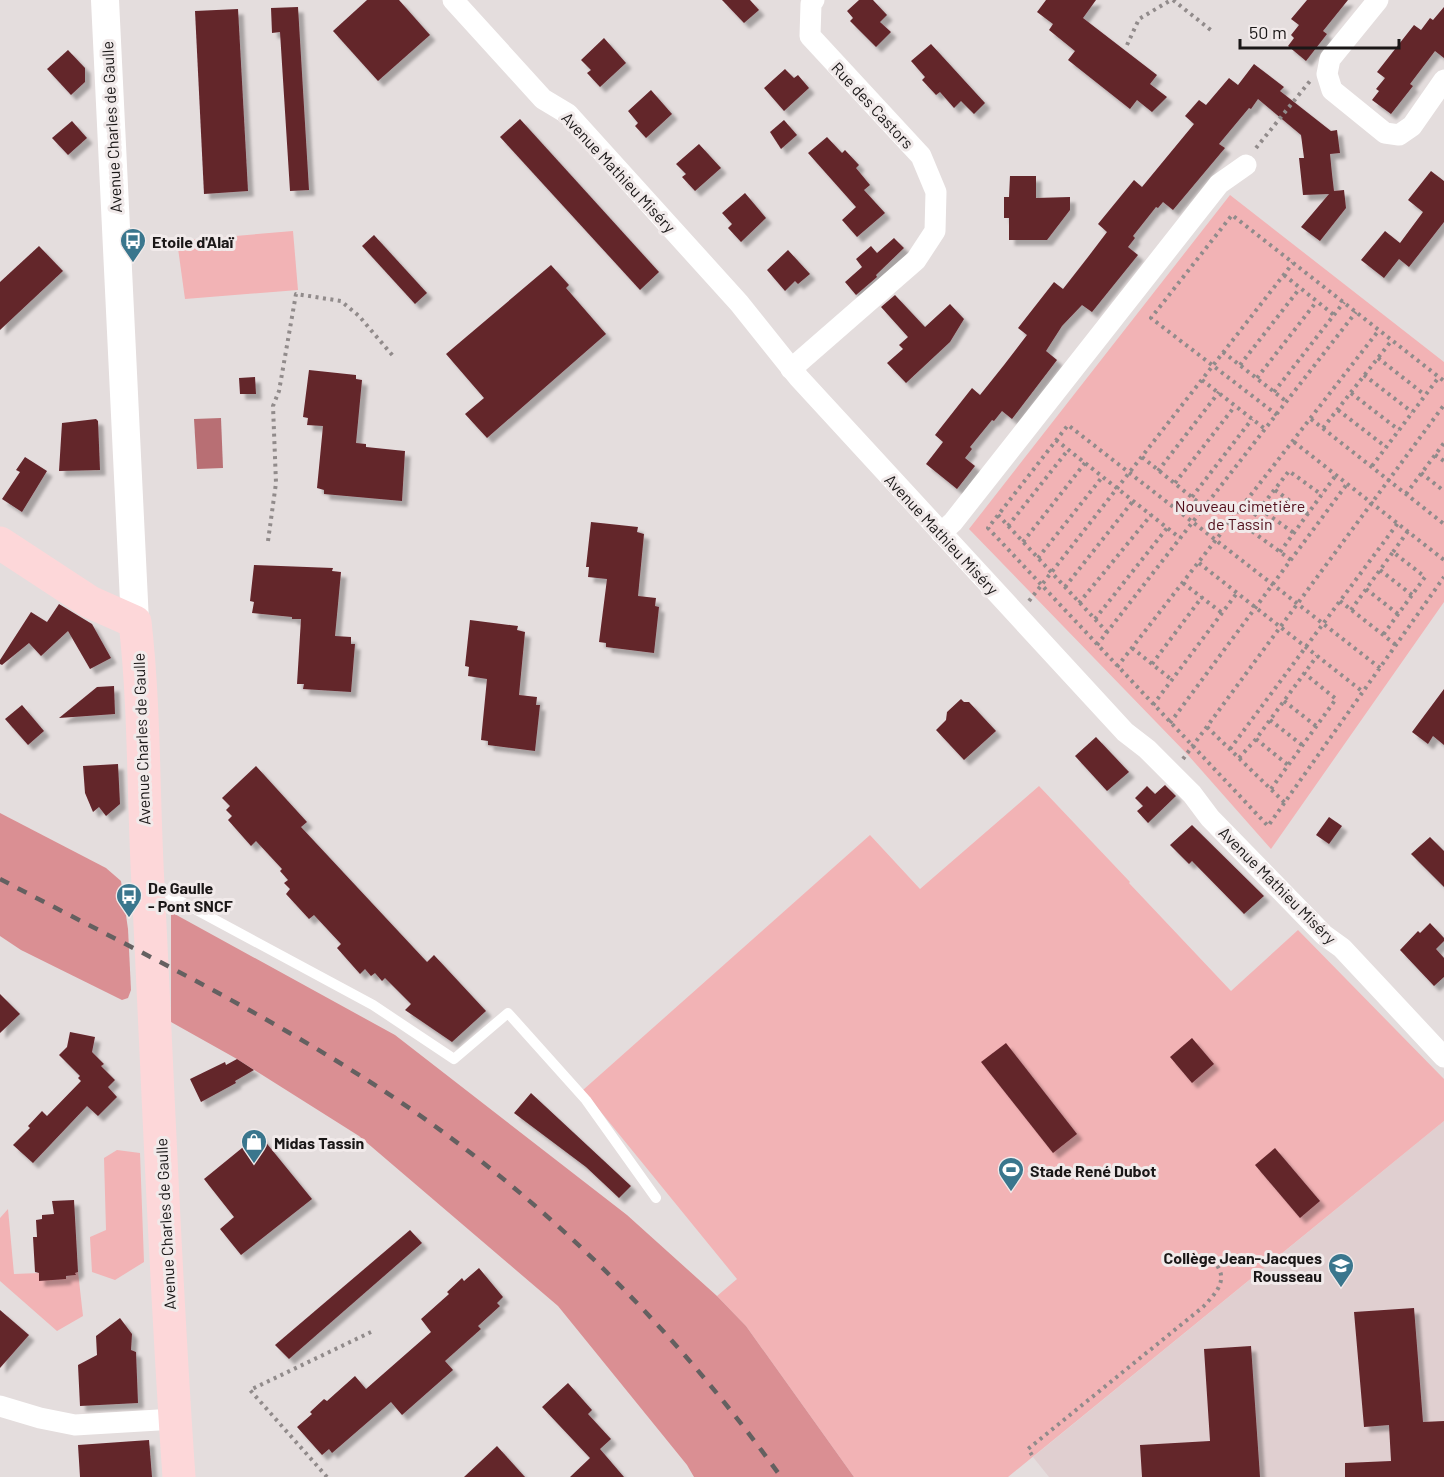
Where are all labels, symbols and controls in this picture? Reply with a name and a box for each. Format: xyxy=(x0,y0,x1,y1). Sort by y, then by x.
scale bar xyxy=(1240,12,1399,50)
text: 50 m xyxy=(1249,21,1287,43)
street label: Avenue Charles de Gaulle xyxy=(97,41,125,213)
street label: Rue des Castors xyxy=(828,58,918,152)
street label: Avenue Mathieu Miséry xyxy=(558,108,680,237)
bus stop icon: Etoile d'Alaï xyxy=(118,226,148,264)
place label: Etoile d'Alaï xyxy=(152,232,235,251)
street label: Avenue Mathieu Miséry xyxy=(881,470,1003,599)
park label: Nouveau cimetière de Tassin xyxy=(1175,496,1305,533)
street label: Avenue Charles de Gaulle xyxy=(129,653,153,825)
street label: Avenue Mathieu Miséry xyxy=(1215,822,1341,948)
place label: De Gaulle - Pont SNCF xyxy=(148,878,233,915)
bus stop icon: De Gaulle - Pont SNCF xyxy=(114,881,144,919)
shop icon: Midas Tassin xyxy=(239,1127,269,1165)
place label: Midas Tassin xyxy=(274,1133,364,1152)
street label: Avenue Charles de Gaulle xyxy=(151,1138,179,1310)
sports icon: Stade René Dubot xyxy=(996,1155,1026,1193)
place label: Stade René Dubot xyxy=(1030,1161,1156,1180)
place label: Collège Jean-Jacques Rousseau xyxy=(1164,1248,1322,1285)
school or university icon: Collège Jean-Jacques Rousseau xyxy=(1326,1251,1356,1289)

